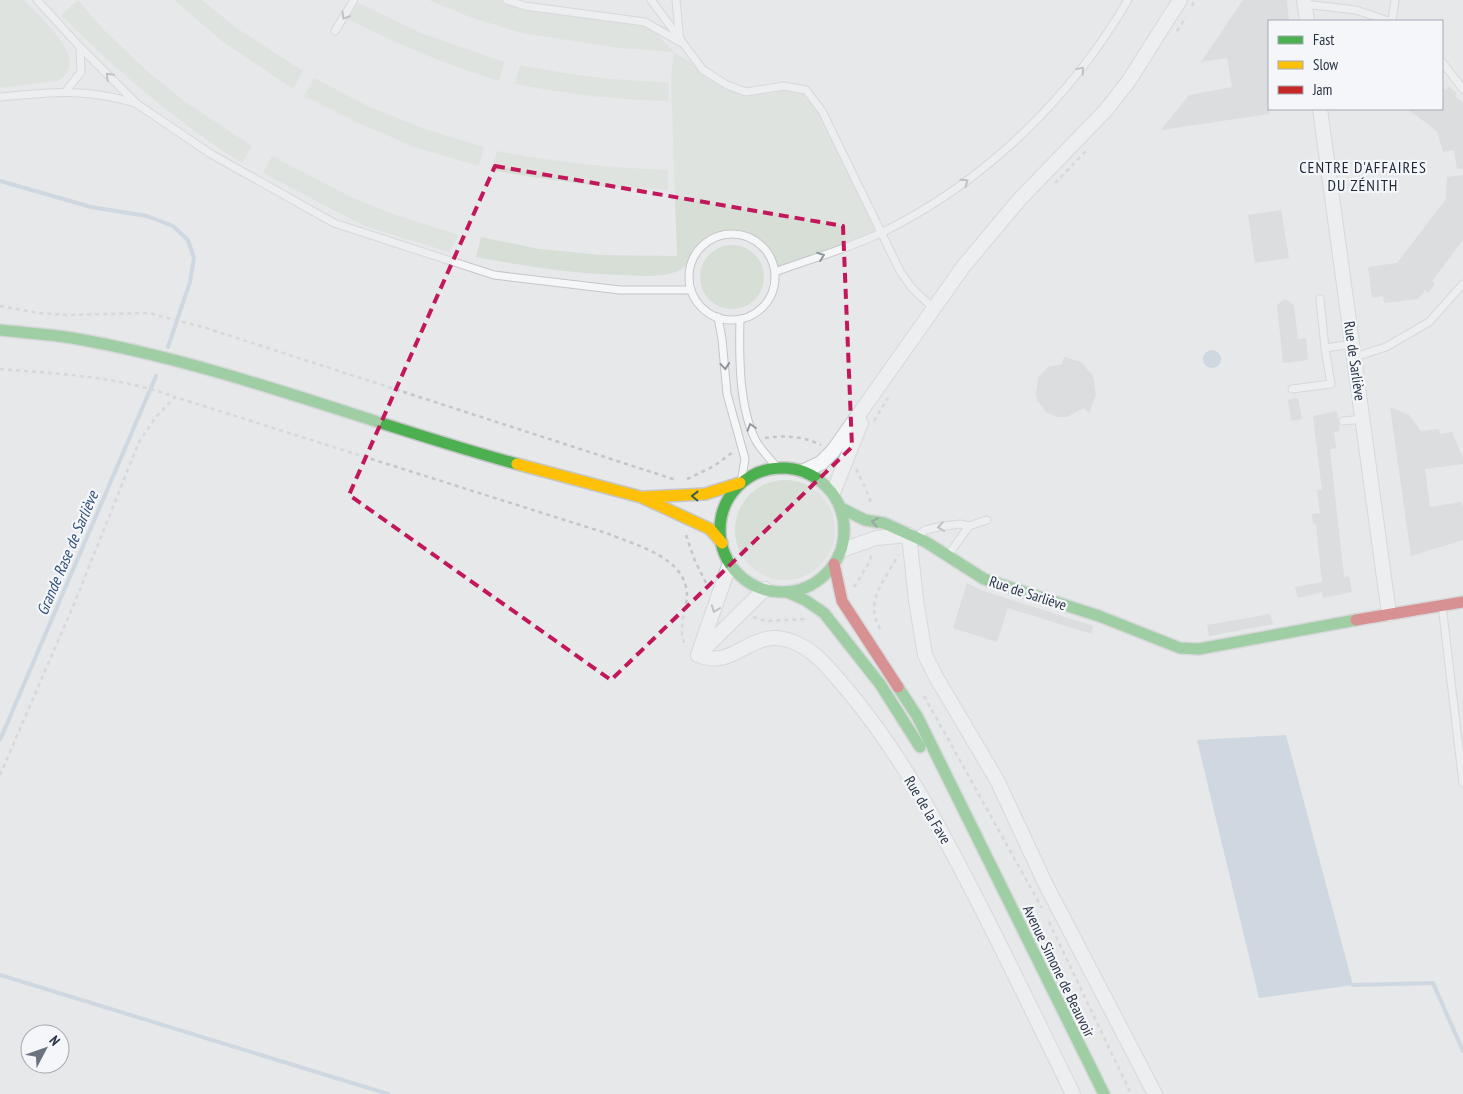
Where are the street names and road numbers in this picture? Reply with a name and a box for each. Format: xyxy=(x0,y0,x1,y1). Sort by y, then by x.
street label: Rue de Sarliève xyxy=(1340,320,1370,402)
street label: Rue de Sarliève xyxy=(987,572,1069,614)
street label: Rue de la Fave xyxy=(900,773,956,847)
street label: Avenue Simone de Beauvoir xyxy=(1019,902,1100,1041)

